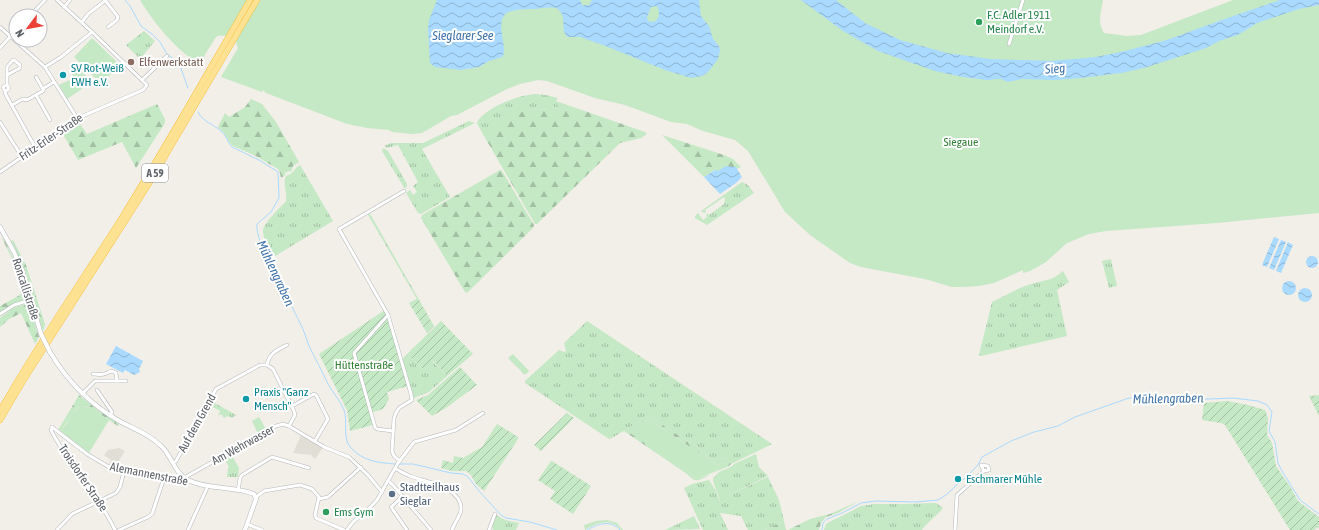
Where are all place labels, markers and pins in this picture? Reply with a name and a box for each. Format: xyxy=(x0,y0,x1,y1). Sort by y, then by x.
place label: F.C. Adler 1911 Meindorf e.V. xyxy=(987,8,1051,36)
marker: F.C. Adler 1911 Meindorf e.V. xyxy=(974,17,984,27)
place label: Elfenwerkstatt xyxy=(139,55,204,69)
marker: Elfenwerkstatt xyxy=(126,57,136,67)
place label: SV Rot-Weiß FWH e.V. xyxy=(71,61,124,89)
marker: SV Rot-Weiß FWH e.V. xyxy=(58,70,68,80)
place label: Praxis "Ganz Mensch" xyxy=(254,385,309,413)
marker: Praxis "Ganz Mensch" xyxy=(241,394,251,404)
place label: Eschmarer Mühle xyxy=(966,472,1042,486)
marker: Eschmarer Mühle xyxy=(953,474,963,484)
place label: Stadtteilhaus Sieglar xyxy=(400,480,459,508)
marker: Stadtteilhaus Sieglar xyxy=(387,489,397,499)
place label: Ems Gym xyxy=(334,505,374,519)
marker: Ems Gym xyxy=(321,507,331,517)

